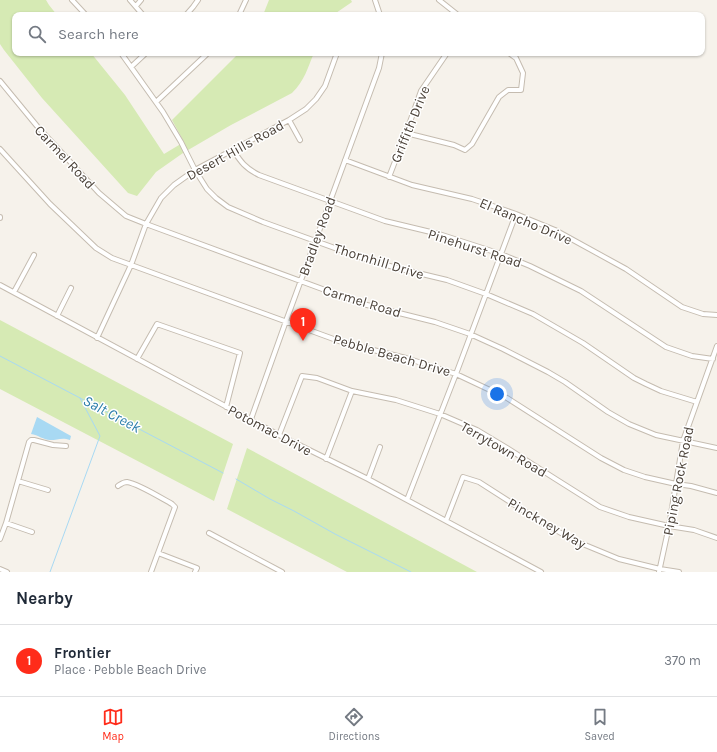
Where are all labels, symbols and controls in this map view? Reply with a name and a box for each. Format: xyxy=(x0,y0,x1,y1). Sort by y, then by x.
search box xyxy=(12,12,705,56)
icon: search xyxy=(26,23,48,45)
text: Search here xyxy=(58,25,139,43)
street label: Griffith Drive xyxy=(387,83,434,165)
street label: Desert Hills Road xyxy=(183,117,287,184)
street label: Carmel Road xyxy=(31,122,99,193)
street label: Bradley Road xyxy=(295,194,340,278)
street label: El Rancho Drive xyxy=(477,194,575,249)
street label: Pinehurst Road xyxy=(426,225,524,272)
street label: Thornhill Drive xyxy=(332,240,426,283)
street label: Carmel Road xyxy=(321,281,403,321)
pin: 1 xyxy=(290,308,316,341)
street label: Pebble Beach Drive xyxy=(331,331,452,380)
your location xyxy=(487,384,507,404)
water label: Salt Creek xyxy=(80,391,144,437)
street label: Potomac Drive xyxy=(225,401,315,460)
street label: Terrytown Road xyxy=(458,418,550,481)
street label: Piping Rock Road xyxy=(660,425,697,537)
street label: Pinckney Way xyxy=(505,494,589,553)
text: Nearby xyxy=(16,588,73,608)
text: Frontier xyxy=(54,644,111,662)
text: 1 xyxy=(27,653,31,668)
text: 370 m xyxy=(664,653,701,668)
text: Place · Pebble Beach Drive xyxy=(54,662,206,677)
tab: Map xyxy=(102,706,124,743)
tab: Directions xyxy=(328,706,380,743)
tab: Saved xyxy=(584,706,615,743)

